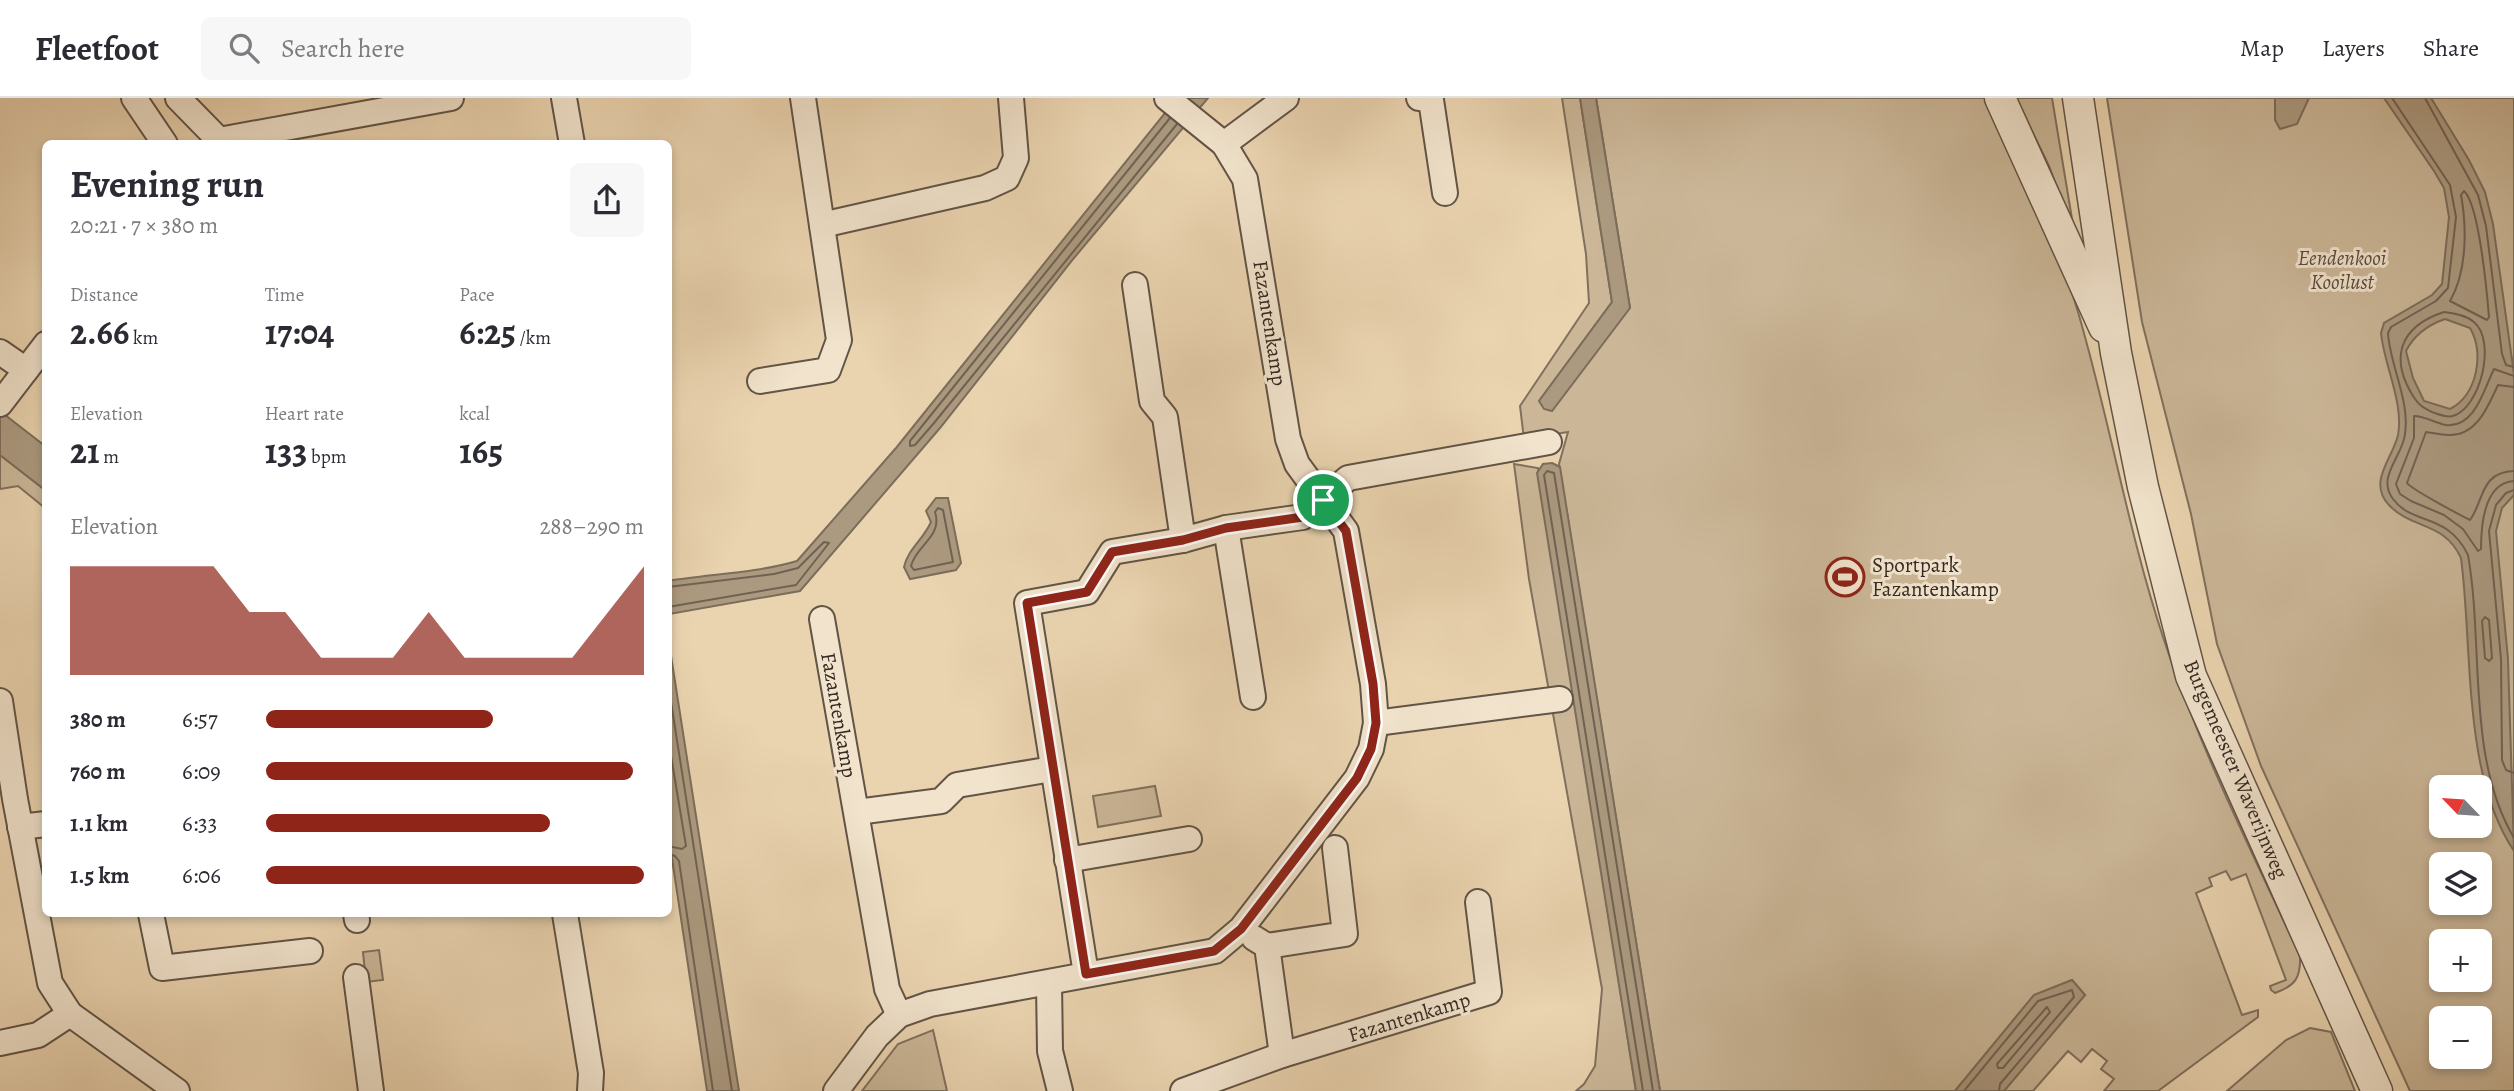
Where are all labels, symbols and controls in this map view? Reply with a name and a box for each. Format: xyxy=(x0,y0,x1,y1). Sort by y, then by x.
search box xyxy=(201,17,691,80)
text: Fleetfoot xyxy=(35,26,159,71)
icon: search xyxy=(225,29,263,67)
text: Search here xyxy=(281,31,405,66)
text: Map xyxy=(2240,32,2284,64)
text: Layers xyxy=(2322,32,2385,64)
text: Share xyxy=(2423,32,2479,64)
text: Evening run xyxy=(70,158,264,210)
button: share xyxy=(570,163,644,237)
text: 20:21 · 7 × 380 m xyxy=(70,210,218,241)
park label: Eendenkooi Kooilust xyxy=(2298,244,2386,296)
street label: Fazantenkamp xyxy=(1246,258,1294,388)
text: Distance xyxy=(70,282,138,308)
text: Time xyxy=(265,282,304,308)
text: Pace xyxy=(459,282,495,308)
text: 2.66 xyxy=(70,308,129,356)
text: 17:04 xyxy=(265,308,335,356)
text: 6:25 xyxy=(459,308,516,356)
text: km xyxy=(129,325,158,351)
text: /km xyxy=(516,325,551,351)
text: Elevation xyxy=(70,401,143,427)
text: Heart rate xyxy=(265,401,344,427)
text: kcal xyxy=(459,401,490,427)
text: 21 xyxy=(70,427,99,475)
text: 133 xyxy=(265,427,307,475)
text: 165 xyxy=(459,427,503,475)
text: m xyxy=(99,444,119,470)
text: bpm xyxy=(307,444,347,470)
pin xyxy=(1293,470,1353,530)
icon: arrive xyxy=(1304,481,1342,519)
text: Elevation xyxy=(70,511,158,542)
text: 288–290 m xyxy=(539,511,644,542)
place label: Sportpark Fazantenkamp xyxy=(1872,551,1999,603)
sports icon: Sportpark Fazantenkamp xyxy=(1824,556,1866,598)
street label: Fazantenkamp xyxy=(814,650,864,780)
street label: Burgemeester Waverijnweg xyxy=(2177,655,2295,883)
text: 380 m xyxy=(70,704,126,735)
text: 6:57 xyxy=(182,704,218,735)
text: 760 m xyxy=(70,756,125,787)
text: 6:09 xyxy=(182,756,221,787)
north arrow xyxy=(2429,775,2492,838)
map controls xyxy=(2429,775,2492,1069)
text: 1.1 km xyxy=(70,808,128,839)
text: 6:33 xyxy=(182,808,217,839)
button: layers xyxy=(2429,852,2492,915)
text: 1.5 km xyxy=(70,860,130,891)
text: 6:06 xyxy=(182,860,221,891)
button: + xyxy=(2429,929,2492,992)
street label: Fazantenkamp xyxy=(1344,985,1474,1049)
button: − xyxy=(2429,1006,2492,1069)

